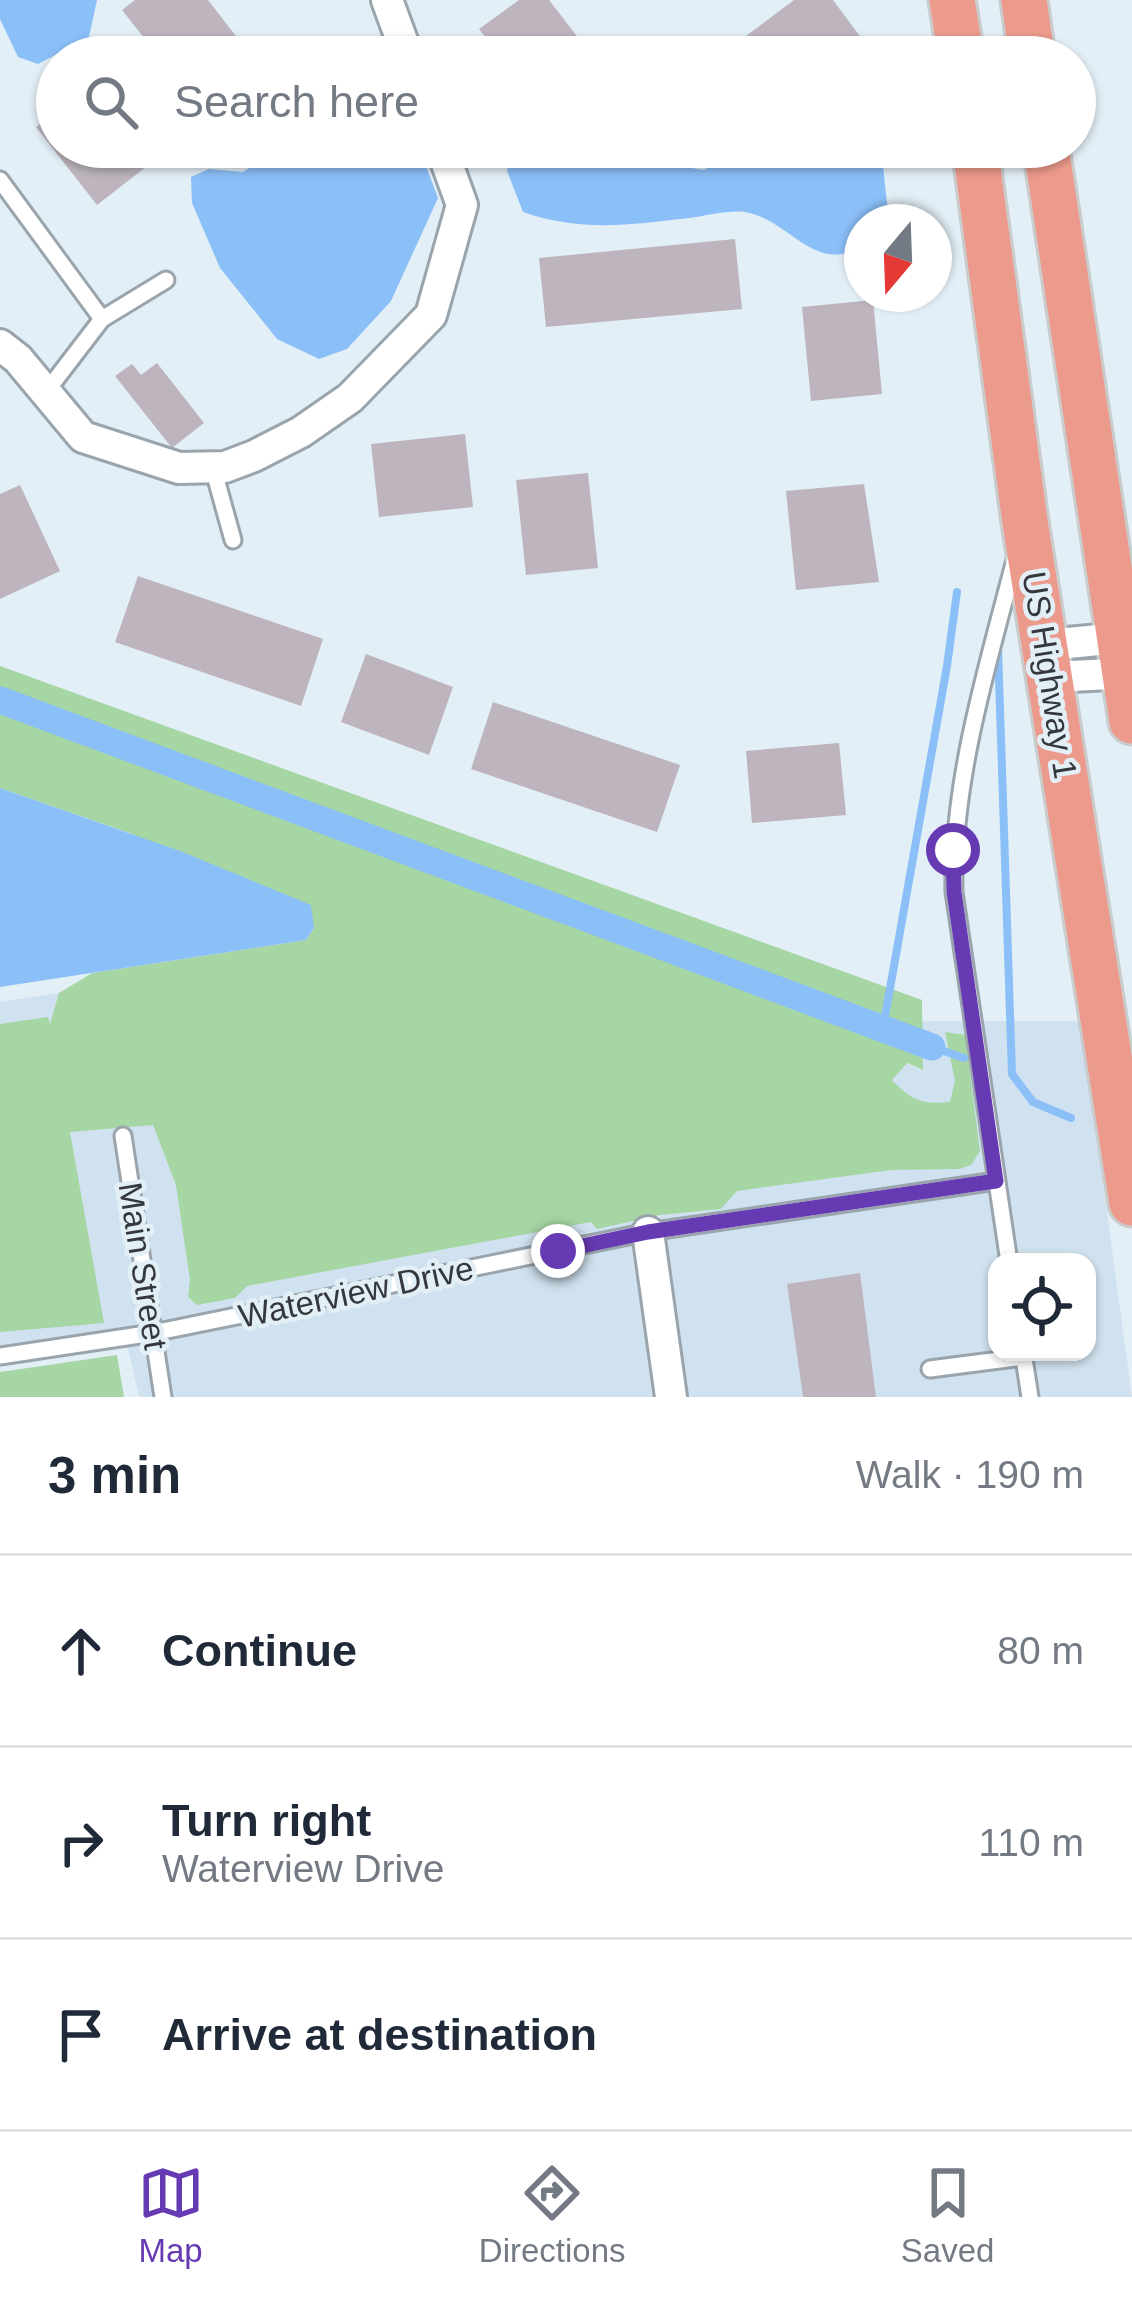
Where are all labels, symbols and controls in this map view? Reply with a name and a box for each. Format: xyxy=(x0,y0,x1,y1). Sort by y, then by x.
search box xyxy=(36,36,1096,168)
icon: search xyxy=(78,69,144,135)
text: Search here xyxy=(174,76,419,127)
north arrow xyxy=(844,204,952,312)
street label: US Highway 1 xyxy=(1015,569,1085,781)
route start xyxy=(926,823,980,877)
street label: Main Street xyxy=(112,1180,174,1352)
route end xyxy=(531,1224,585,1278)
street label: Waterview Drive xyxy=(235,1249,477,1335)
map controls xyxy=(988,1253,1096,1361)
button: locate xyxy=(988,1253,1096,1361)
text: 3 min xyxy=(48,1447,181,1504)
text: Walk · 190 m xyxy=(856,1453,1084,1496)
icon: ahead xyxy=(48,1618,114,1684)
text: Continue xyxy=(162,1625,357,1676)
text: 80 m xyxy=(997,1629,1084,1672)
text: Turn right xyxy=(162,1795,371,1846)
icon: right xyxy=(48,1810,114,1876)
text: 110 m xyxy=(979,1821,1084,1864)
text: Waterview Drive xyxy=(162,1847,444,1890)
icon: arrive xyxy=(48,2002,114,2068)
text: Arrive at destination xyxy=(162,2009,597,2060)
tab: Map xyxy=(138,2160,204,2270)
tab: Directions xyxy=(479,2160,626,2270)
tab: Saved xyxy=(901,2160,994,2270)

